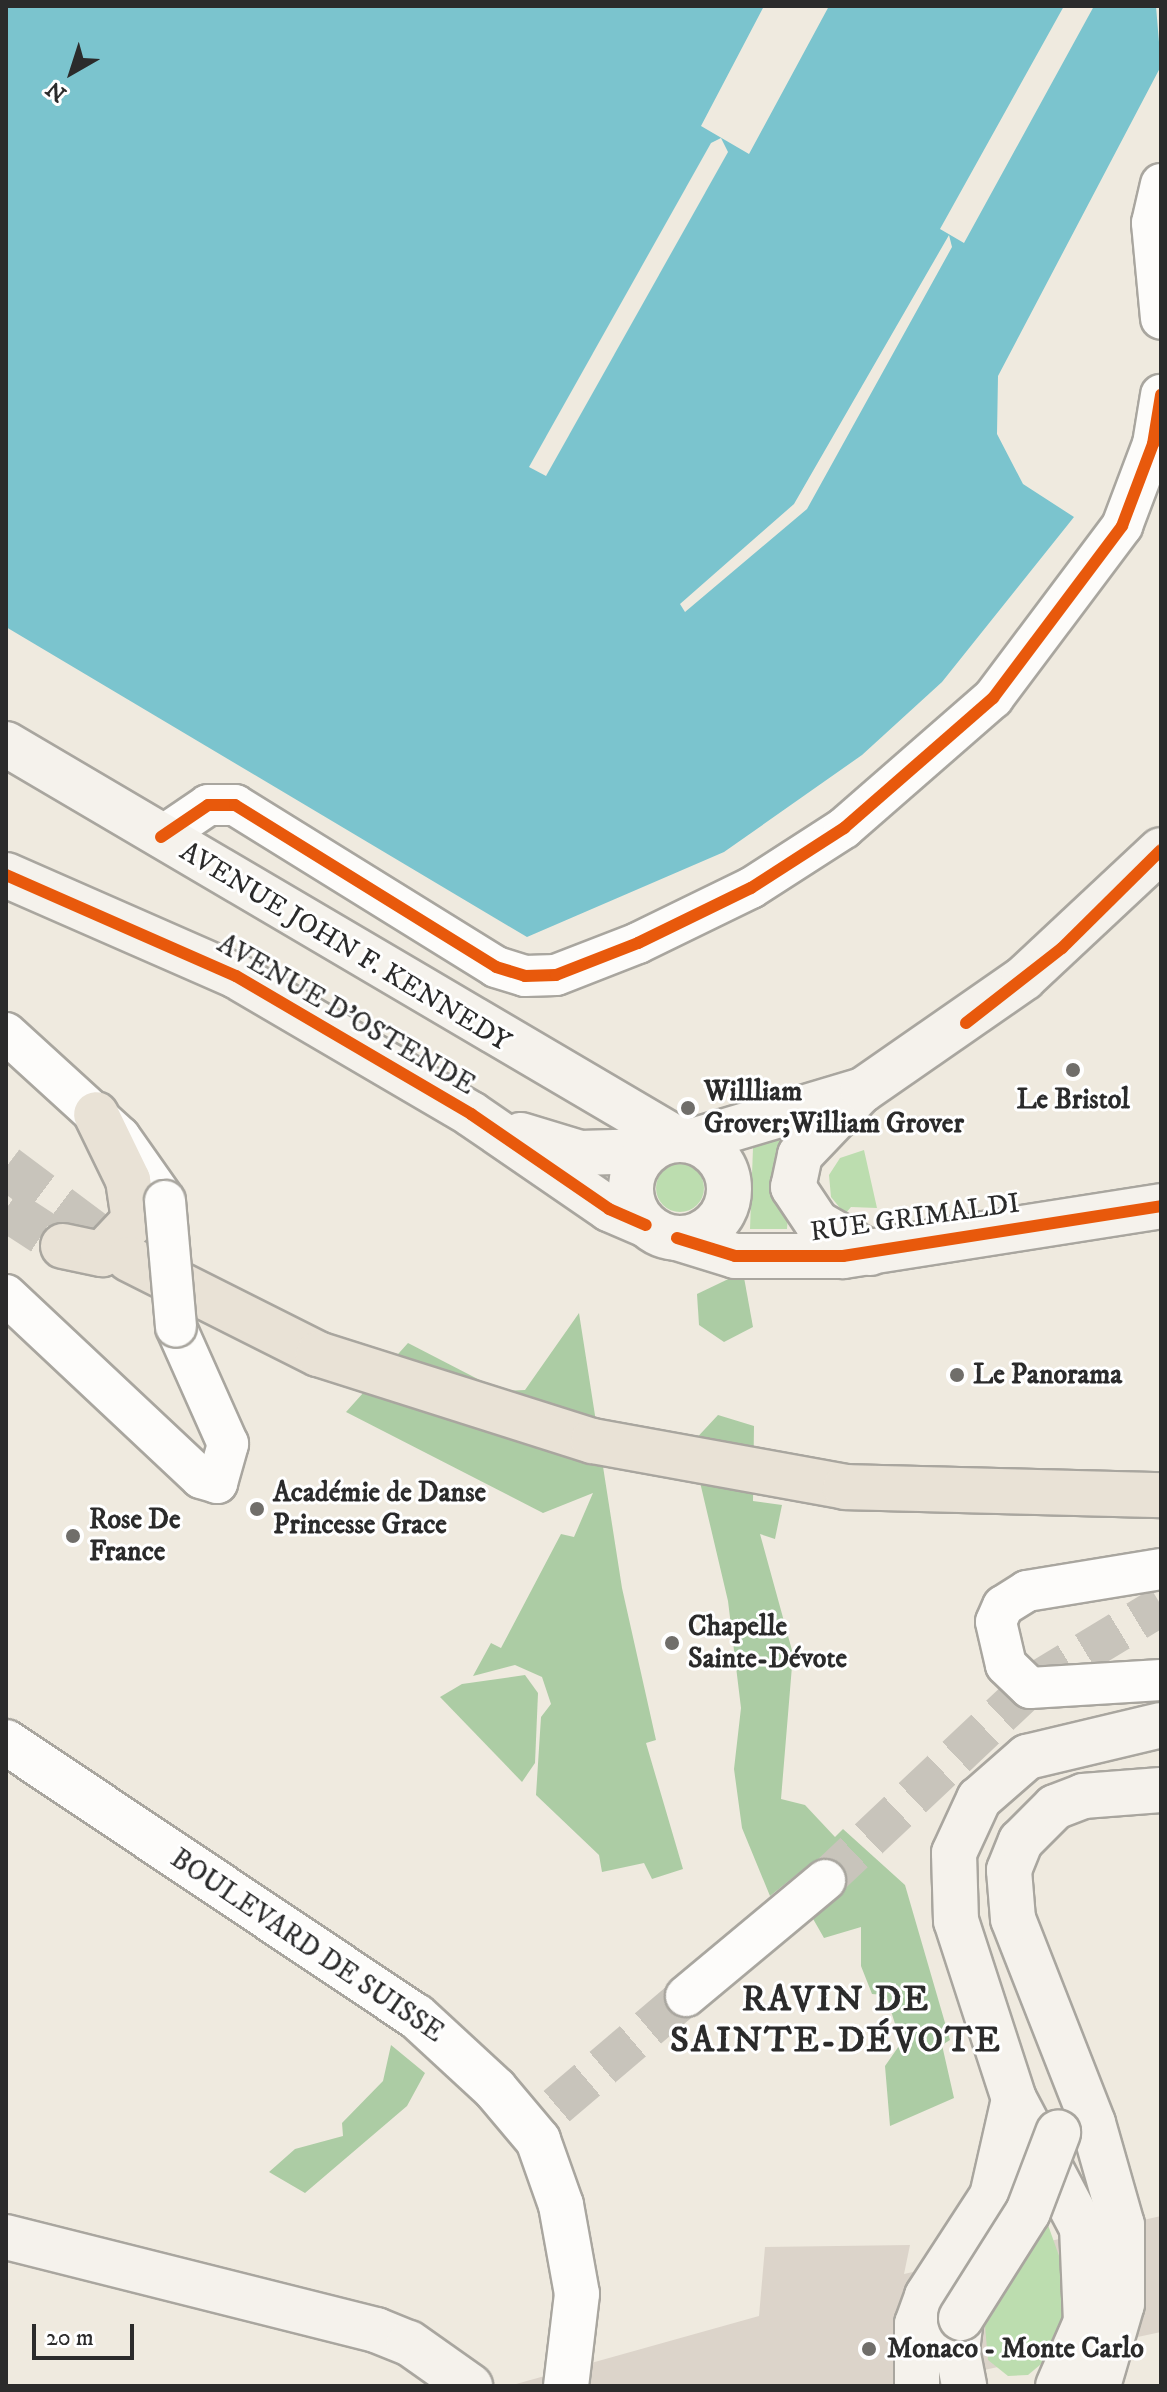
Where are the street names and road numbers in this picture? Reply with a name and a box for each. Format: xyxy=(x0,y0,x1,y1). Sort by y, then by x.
street label: AVENUE JOHN F. KENNEDY xyxy=(174,835,516,1059)
street label: AVENUE D'OSTENDE xyxy=(211,927,481,1103)
street label: RUE GRIMALDI xyxy=(808,1187,1022,1249)
street label: BOULEVARD DE SUISSE xyxy=(164,1842,450,2050)

